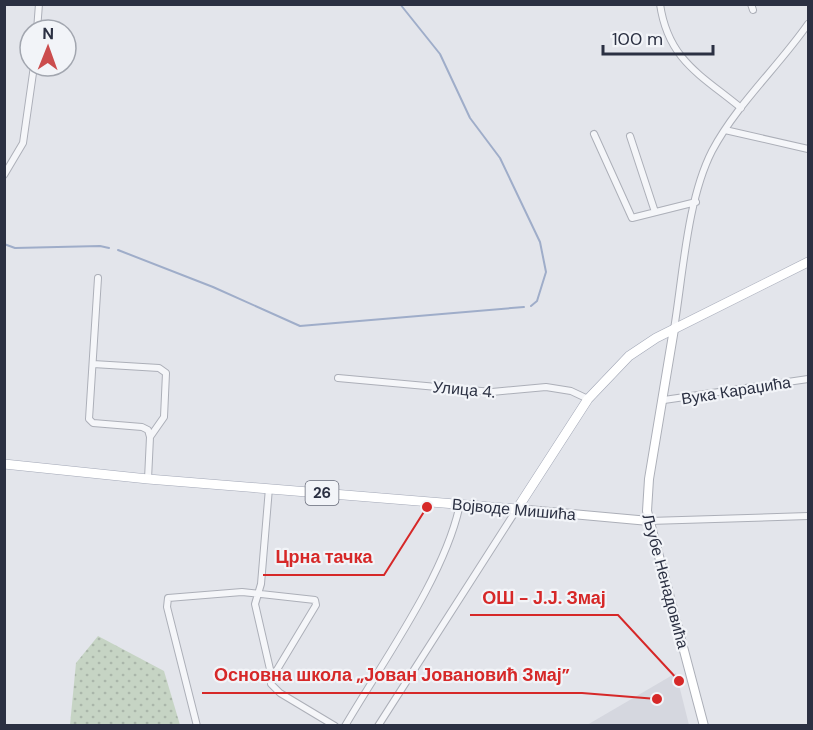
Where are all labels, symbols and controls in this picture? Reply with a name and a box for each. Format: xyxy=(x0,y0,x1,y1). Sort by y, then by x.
north arrow xyxy=(18,18,78,78)
scale bar xyxy=(603,18,712,56)
text: N xyxy=(42,23,54,44)
text: 100 m xyxy=(612,27,663,51)
street label: Вука Караџића xyxy=(680,371,792,410)
street label: Улица 4. xyxy=(432,376,496,403)
road number: 26 xyxy=(306,481,338,505)
street label: Војводе Мишића xyxy=(451,494,577,525)
street label: Љубе Ненадовића xyxy=(637,511,694,651)
callout: Црна тачка xyxy=(263,539,384,575)
text: Црна тачка xyxy=(275,545,374,569)
callout: ОШ - Ј.Ј. Змај xyxy=(470,579,618,615)
text: ОШ - Ј.Ј. Змај xyxy=(482,586,606,610)
callout: Основна школа „Јован Јовановић Змај” xyxy=(202,657,582,693)
text: Основна школа „Јован Јовановић Змај” xyxy=(214,663,570,687)

